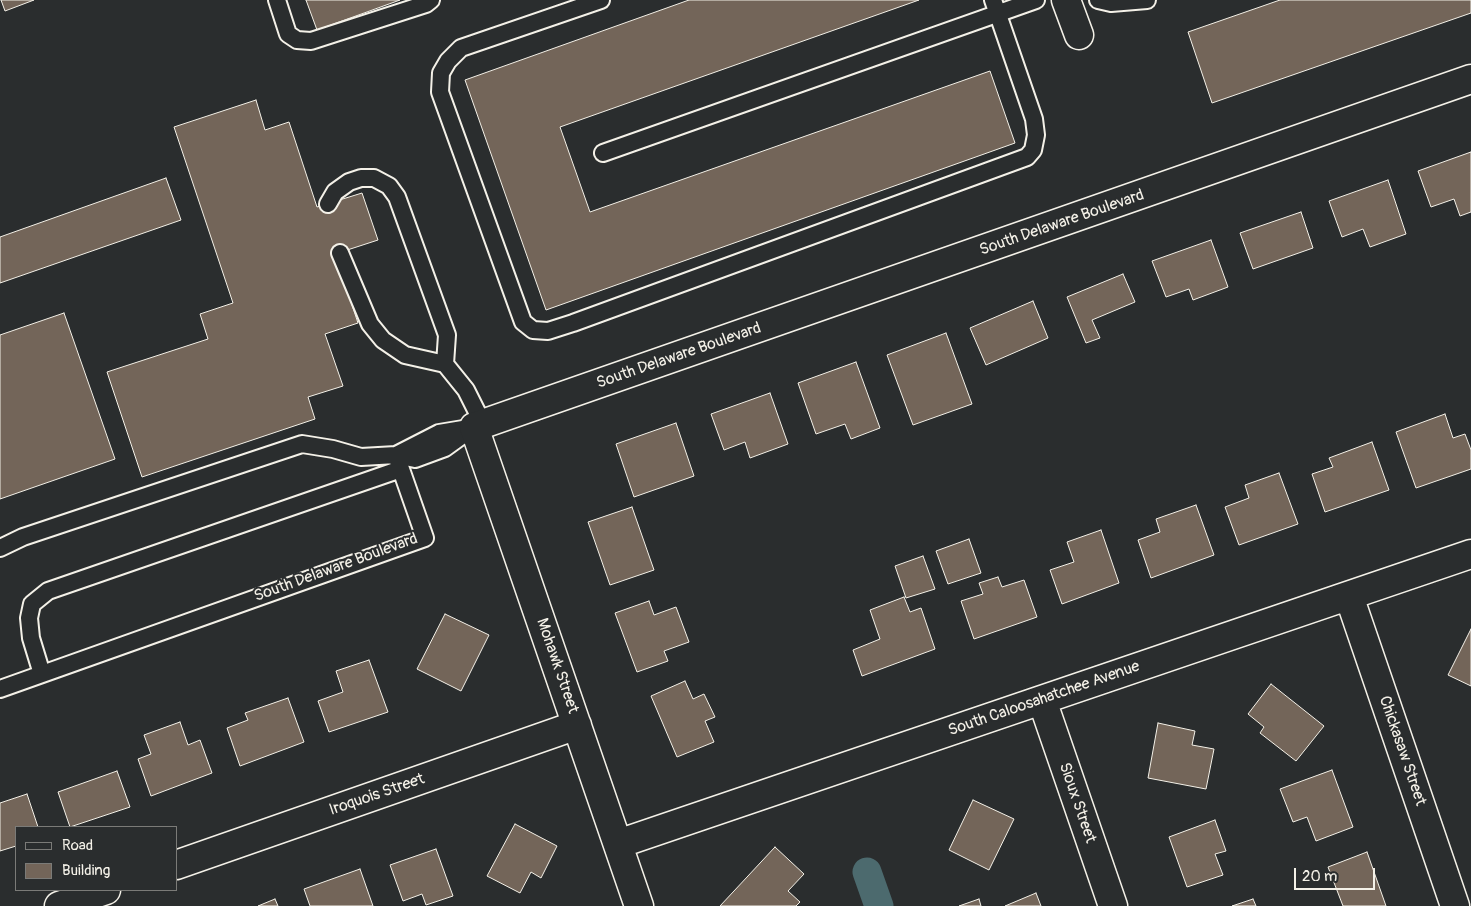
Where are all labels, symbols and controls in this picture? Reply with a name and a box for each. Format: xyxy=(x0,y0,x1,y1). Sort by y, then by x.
street label: South Delaware Boulevard xyxy=(977,186,1147,260)
street label: South Delaware Boulevard xyxy=(594,319,764,393)
street label: South Delaware Boulevard xyxy=(252,529,420,607)
street label: Mohawk Street xyxy=(532,616,582,716)
street label: South Caloosahatchee Avenue xyxy=(946,657,1142,741)
street label: Chickasaw Street xyxy=(1374,694,1430,808)
street label: Sioux Street xyxy=(1054,760,1100,846)
street label: Iroquois Street xyxy=(327,770,427,820)
legend xyxy=(15,826,178,891)
text: Road xyxy=(62,836,93,855)
scale bar xyxy=(1296,858,1377,890)
text: Building xyxy=(62,861,110,880)
text: 20 m xyxy=(1302,867,1337,886)

